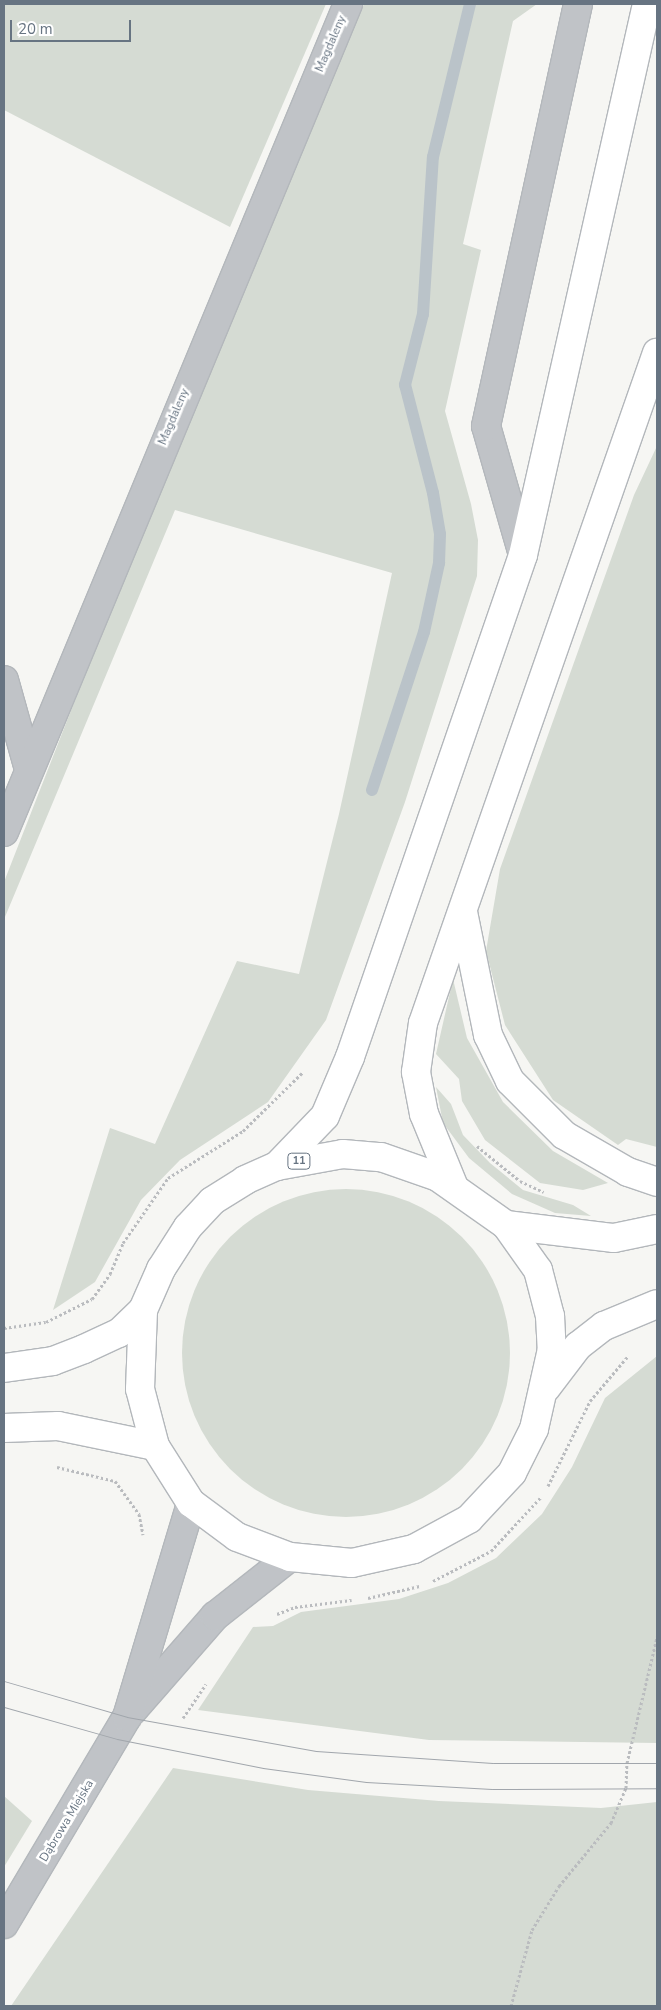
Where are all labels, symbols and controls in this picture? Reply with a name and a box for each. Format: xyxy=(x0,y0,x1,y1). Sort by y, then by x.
scale bar xyxy=(12,10,134,42)
street label: Magdaleny xyxy=(313,14,349,74)
text: 20 m xyxy=(18,19,53,39)
street label: Magdaleny xyxy=(156,387,192,447)
road number: 11 xyxy=(286,1152,312,1170)
street label: Dąbrowa Miejska xyxy=(37,1778,97,1864)

